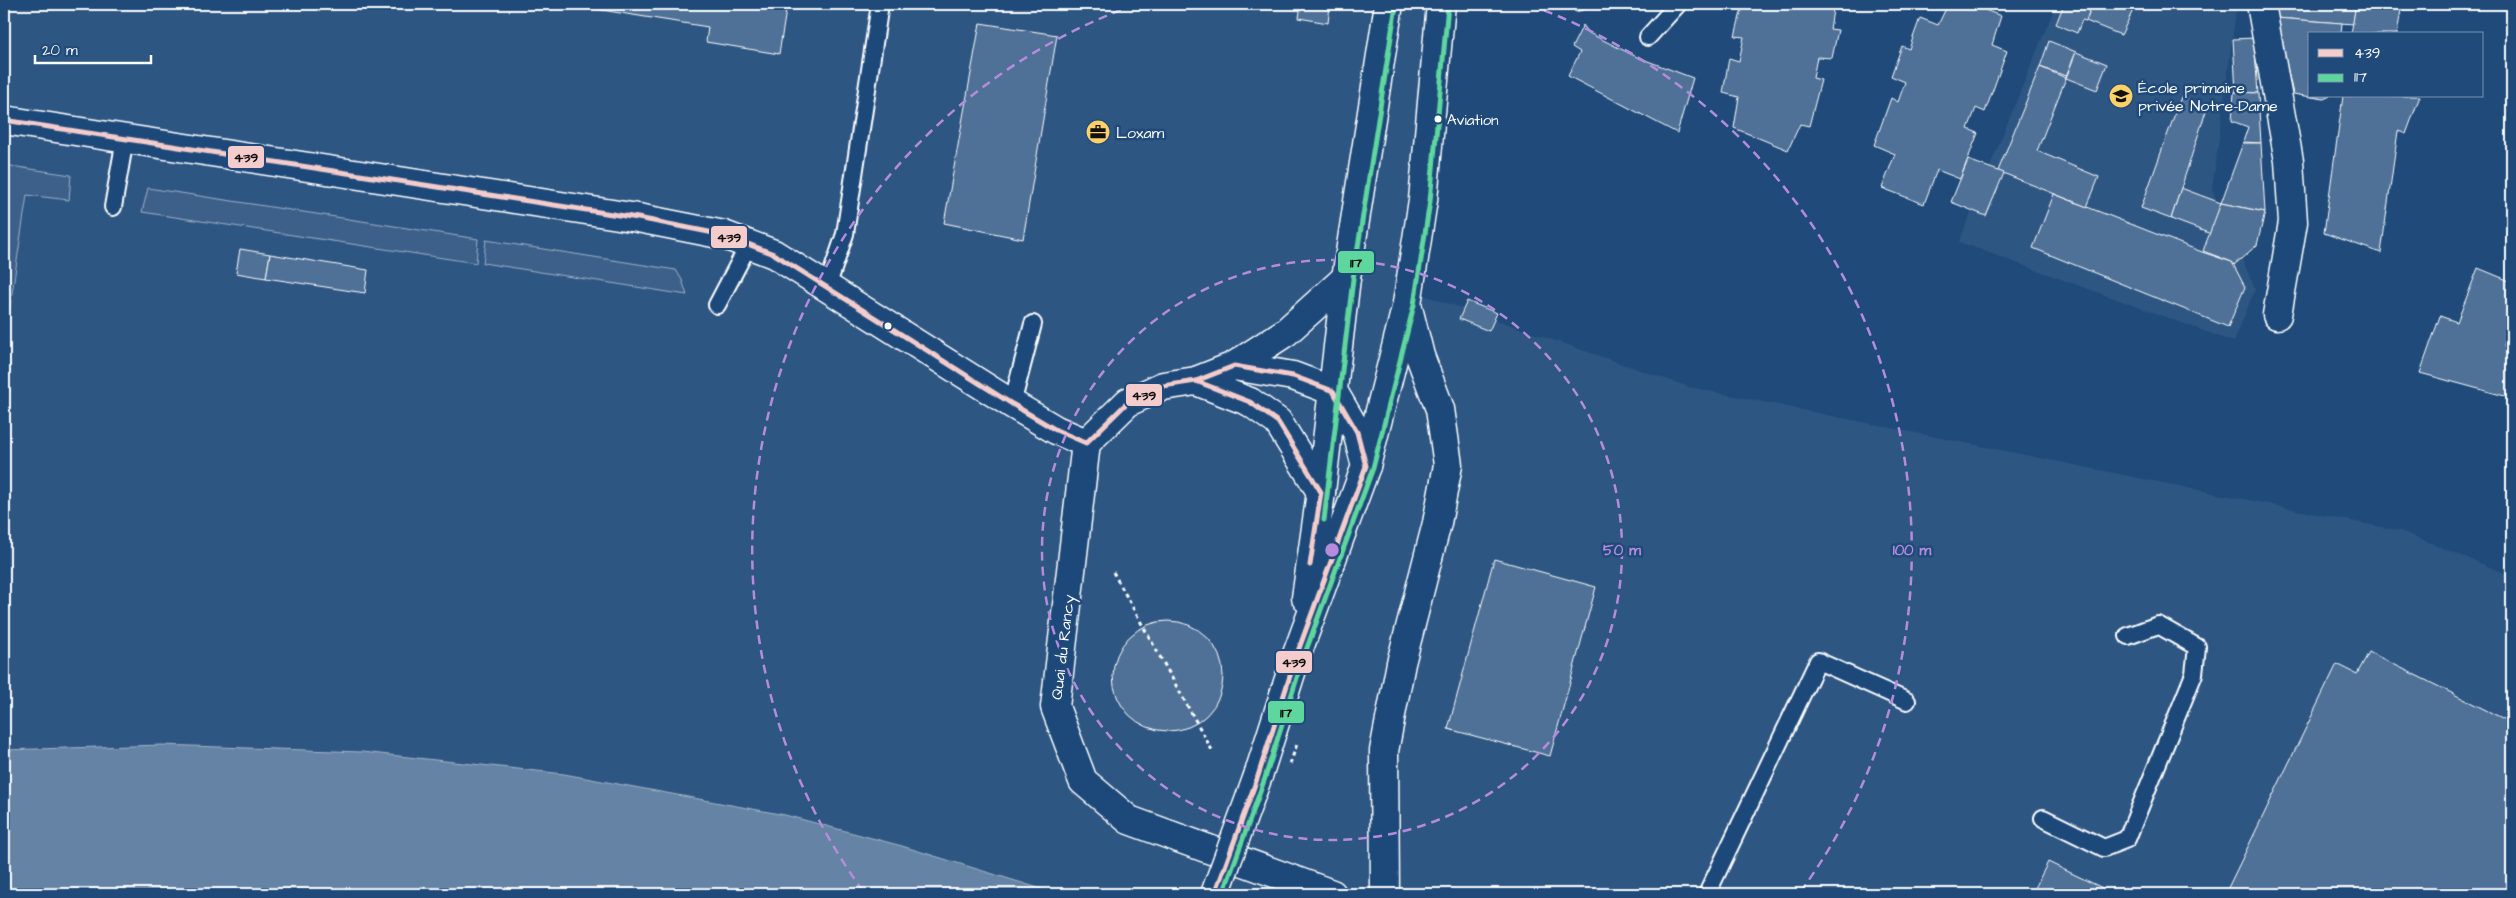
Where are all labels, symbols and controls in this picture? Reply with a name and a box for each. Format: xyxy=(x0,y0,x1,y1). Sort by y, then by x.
scale bar xyxy=(35,32,151,64)
legend xyxy=(2308,32,2484,98)
text: 20 m xyxy=(42,40,78,61)
text: 439 xyxy=(2354,43,2380,64)
text: 117 xyxy=(2354,67,2367,88)
place label: École primaire privée Notre-Dame xyxy=(2138,77,2278,117)
school or university icon: École primaire privée Notre-Dame xyxy=(2108,83,2134,109)
place label: Aviation xyxy=(1447,110,1499,131)
marker: Aviation xyxy=(1433,114,1443,124)
office icon: Loxam xyxy=(1085,119,1111,145)
place label: Loxam xyxy=(1116,122,1165,144)
line badge: 439 xyxy=(227,145,265,169)
text: 439 xyxy=(234,148,258,168)
line badge: 439 xyxy=(710,225,748,249)
text: 439 xyxy=(717,228,741,248)
line badge: 117 xyxy=(1337,250,1375,274)
text: 117 xyxy=(1350,253,1362,273)
unlabelled marker xyxy=(883,321,893,331)
line badge: 439 xyxy=(1125,383,1163,407)
text: 439 xyxy=(1132,386,1156,406)
text: 50 m xyxy=(1603,540,1641,561)
text: 100 m xyxy=(1893,540,1932,561)
centre of rings xyxy=(1323,541,1341,559)
street label: Quai du Rancy xyxy=(1046,593,1081,701)
line badge: 439 xyxy=(1275,650,1313,674)
text: 439 xyxy=(1282,653,1306,673)
line badge: 117 xyxy=(1267,700,1305,724)
text: 117 xyxy=(1280,703,1292,723)

